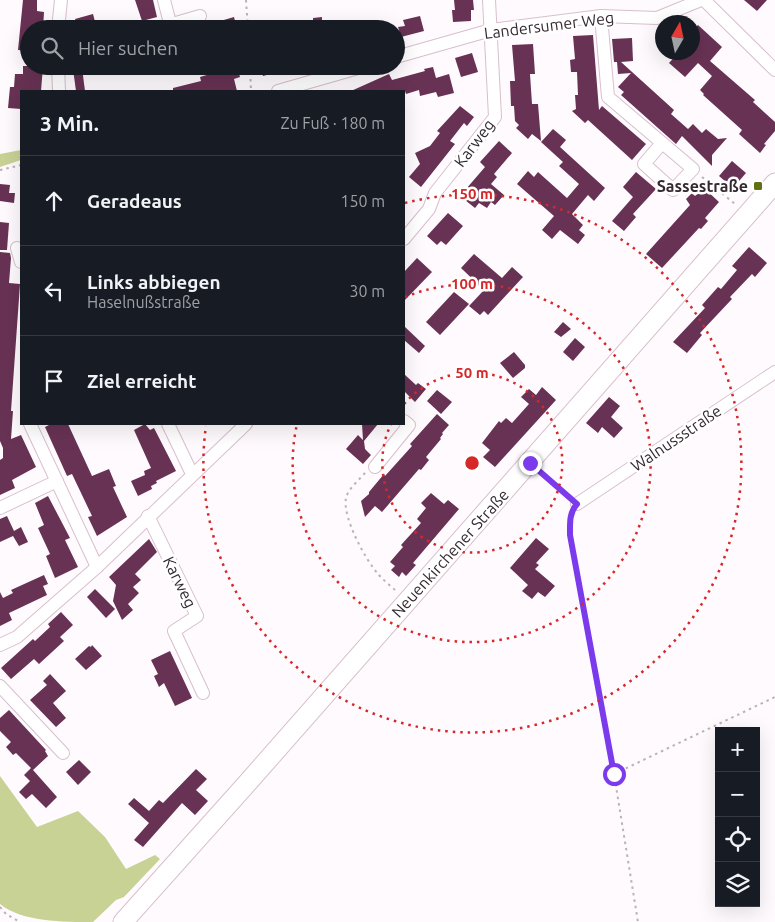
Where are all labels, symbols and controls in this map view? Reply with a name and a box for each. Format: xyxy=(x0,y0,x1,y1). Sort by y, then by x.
street label: Landersumer Weg xyxy=(483,8,615,42)
north arrow xyxy=(655,15,700,60)
search box xyxy=(20,20,405,75)
icon: search xyxy=(38,34,66,62)
text: Hier suchen xyxy=(78,37,178,59)
text: 3 Min. xyxy=(40,111,99,135)
text: Zu Fuß · 180 m xyxy=(280,114,385,132)
street label: Karweg xyxy=(450,116,498,170)
place label: Sassestraße xyxy=(657,177,748,195)
marker: Sassestraße xyxy=(752,180,764,192)
text: 150 m xyxy=(451,185,493,202)
icon: ahead xyxy=(40,187,68,215)
text: Geradeaus xyxy=(87,190,182,212)
text: 150 m xyxy=(340,192,385,210)
text: Links abbiegen xyxy=(87,271,221,293)
text: 100 m xyxy=(451,275,493,292)
icon: left xyxy=(40,277,68,305)
text: 30 m xyxy=(349,282,385,300)
text: Haselnußstraße xyxy=(87,293,200,311)
text: 50 m xyxy=(455,364,489,381)
icon: arrive xyxy=(40,367,68,395)
text: Ziel erreicht xyxy=(87,370,196,392)
street label: Walnussstraße xyxy=(627,401,725,475)
route end xyxy=(519,452,542,475)
centre of rings xyxy=(463,454,481,472)
street label: Neuenkirchener Straße xyxy=(388,485,512,621)
street label: Karweg xyxy=(160,553,200,611)
map controls xyxy=(715,727,760,907)
button: + xyxy=(715,727,760,772)
route start xyxy=(603,763,626,786)
button: − xyxy=(715,772,760,817)
button: locate xyxy=(715,817,760,862)
button: layers xyxy=(715,862,760,907)

